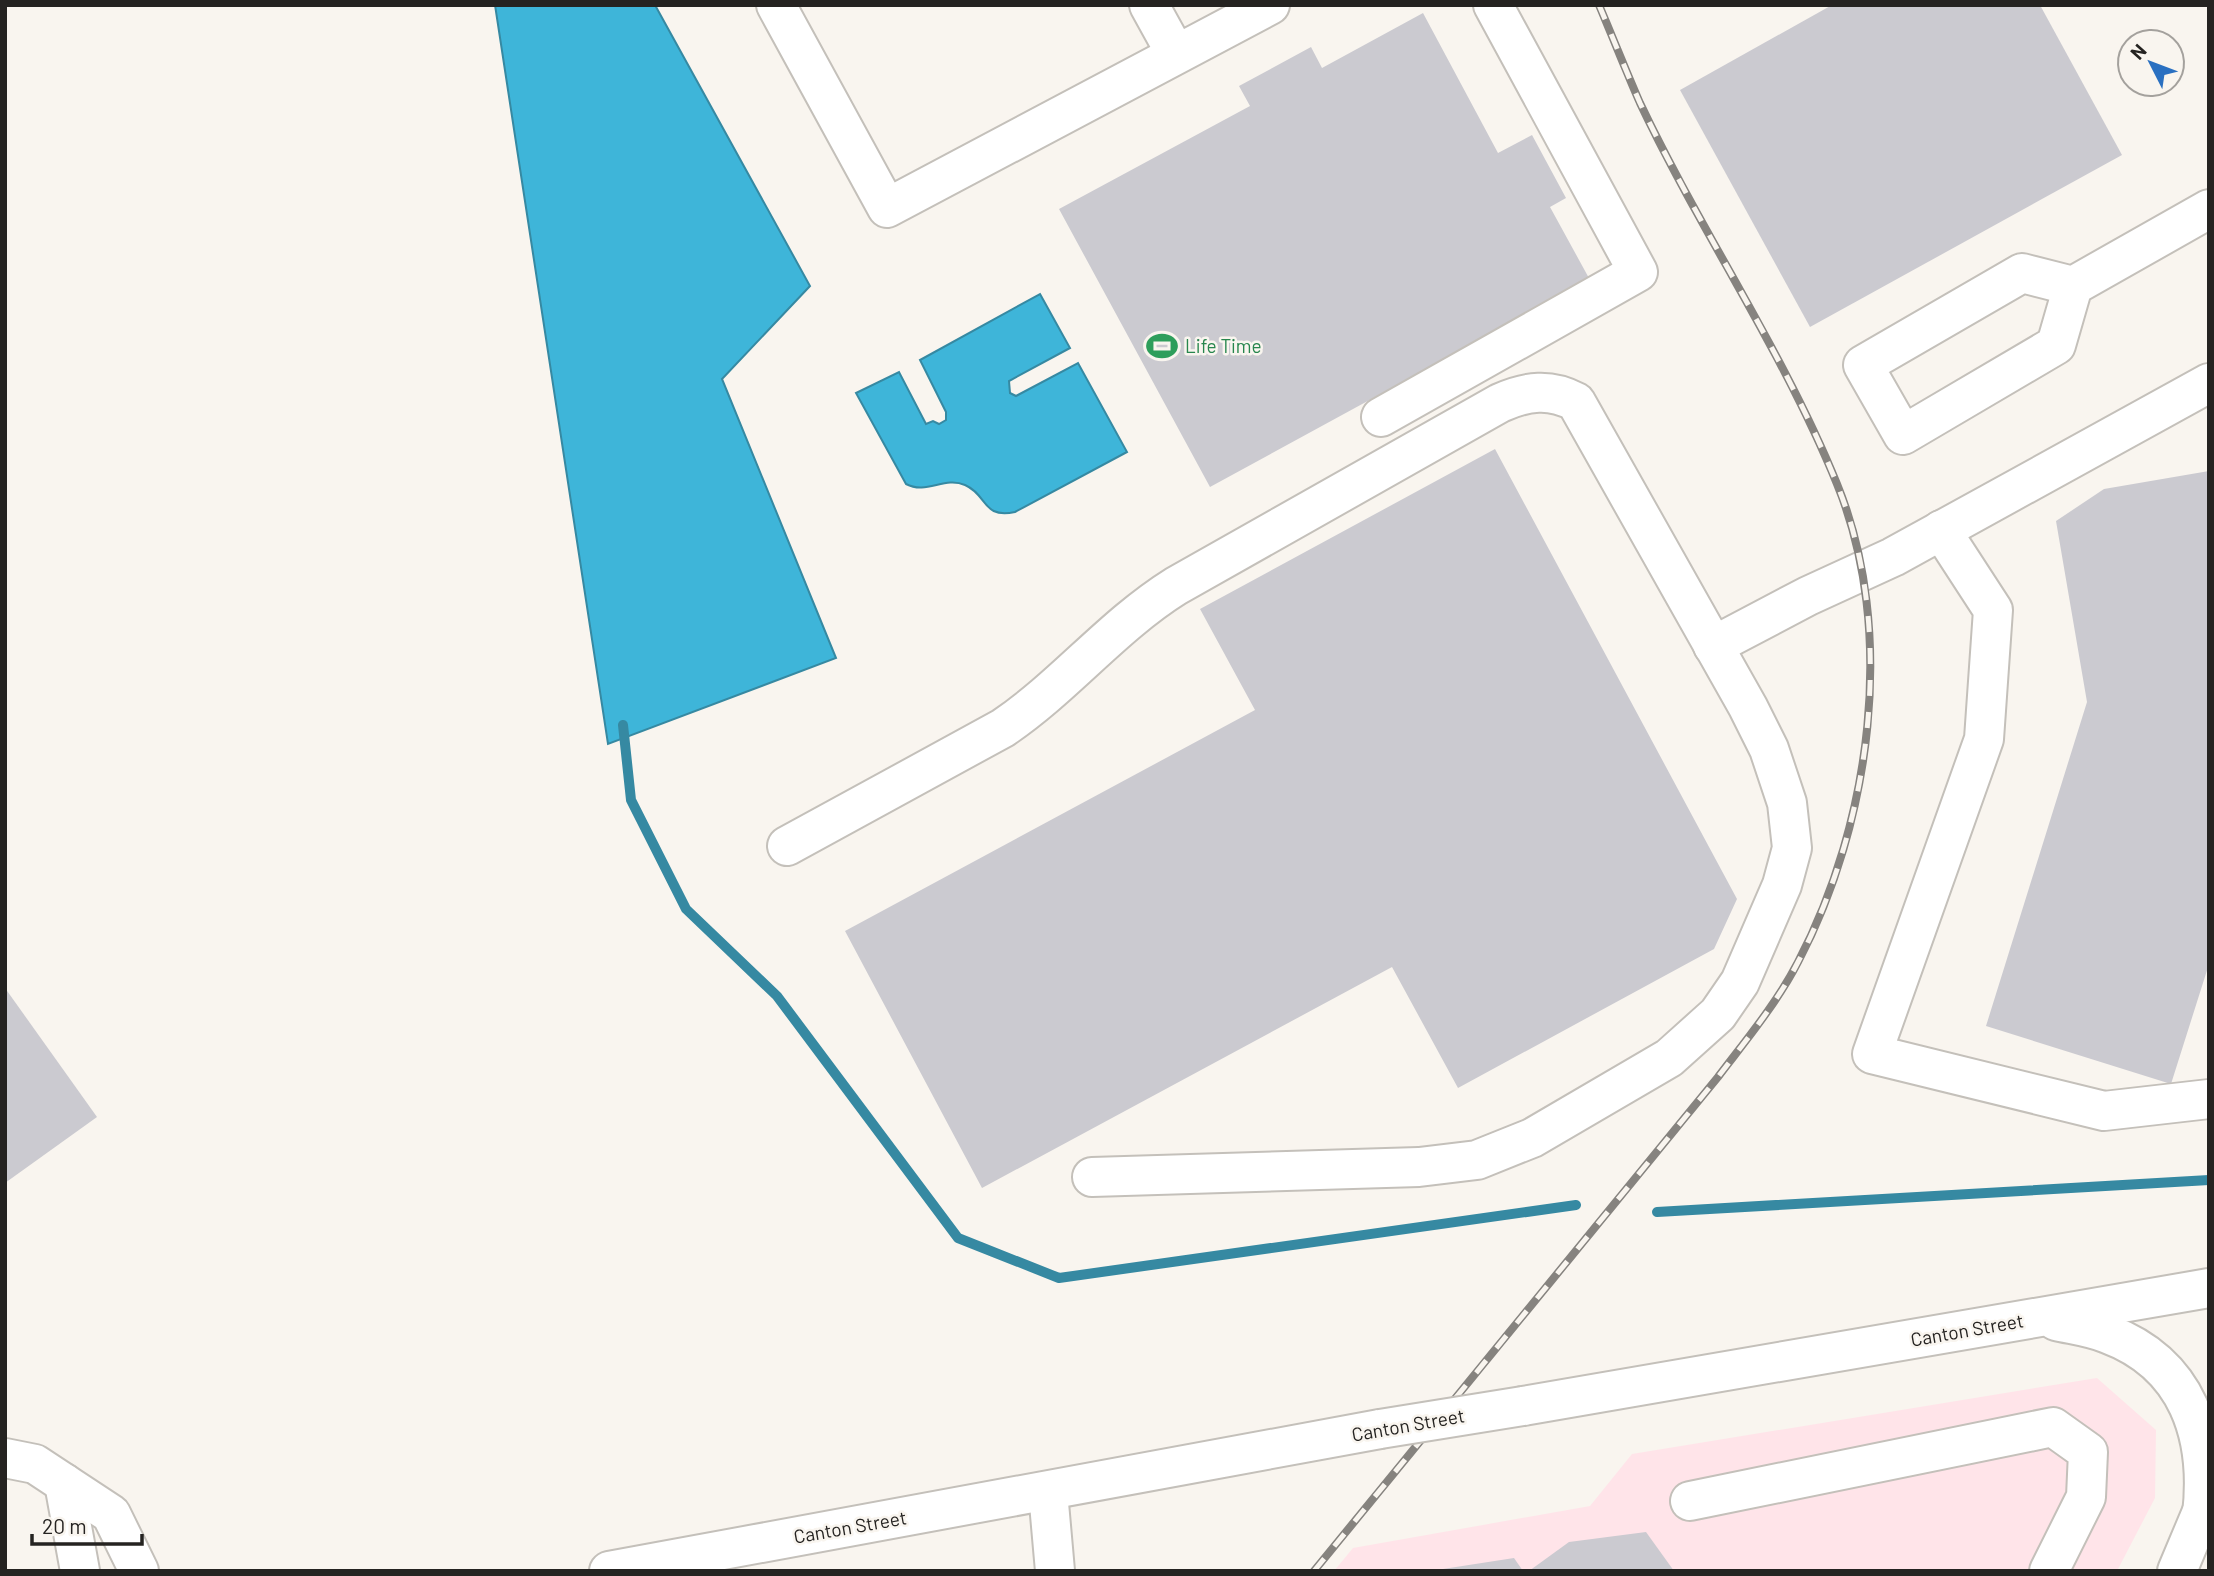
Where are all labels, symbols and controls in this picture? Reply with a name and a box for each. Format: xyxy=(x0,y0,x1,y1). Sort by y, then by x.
north arrow xyxy=(2116,28,2186,98)
text: N xyxy=(2125,39,2151,64)
sports icon: Life Time xyxy=(1145,329,1179,363)
place label: Life Time xyxy=(1185,334,1262,357)
street label: Canton Street xyxy=(1909,1308,2025,1351)
street label: Canton Street xyxy=(1350,1403,1466,1446)
scale bar xyxy=(32,1502,142,1546)
street label: Canton Street xyxy=(792,1505,908,1548)
text: 20 m xyxy=(42,1513,87,1538)

